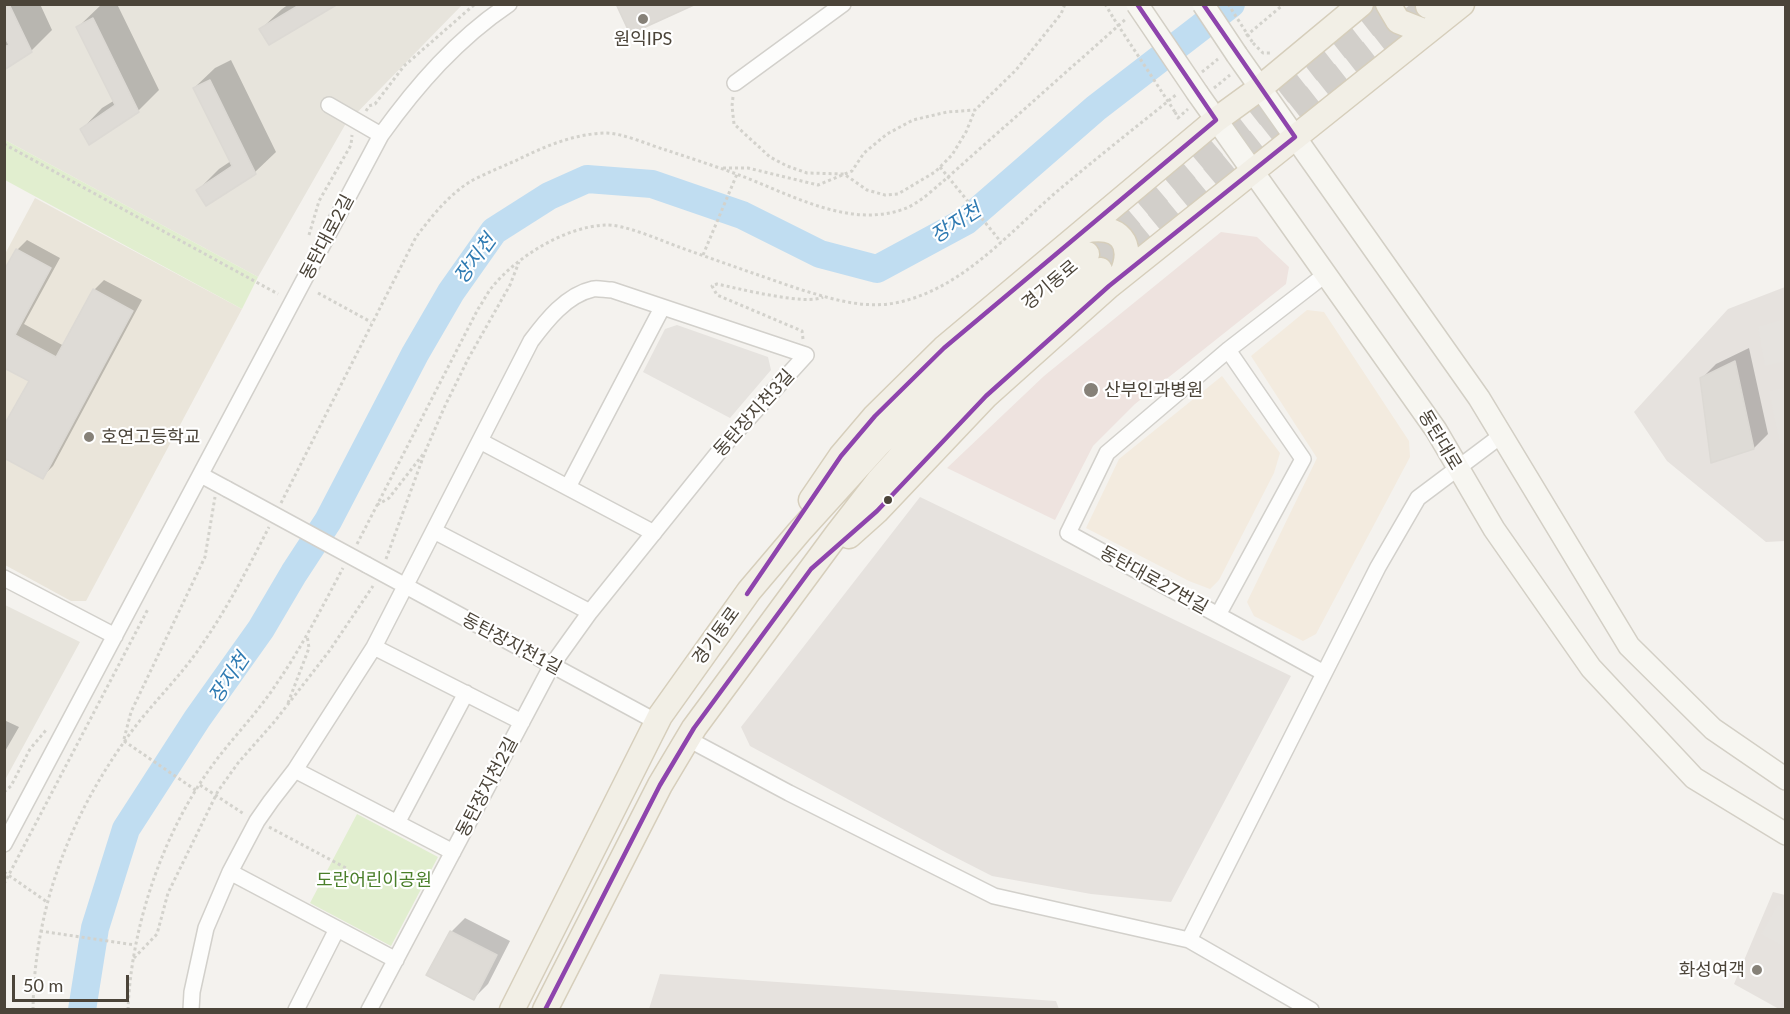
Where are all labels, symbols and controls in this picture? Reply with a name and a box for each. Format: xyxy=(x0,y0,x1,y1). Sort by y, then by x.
marker: 원익IPS xyxy=(636,12,650,26)
place label: 원익IPS xyxy=(614,28,672,50)
street label: 동탄대로2길 xyxy=(296,191,358,283)
water label: 장지천 xyxy=(926,198,986,248)
water label: 장지천 xyxy=(449,230,501,288)
street label: 경기동로 xyxy=(1018,255,1082,315)
street label: 동탄장지천3길 xyxy=(709,365,799,461)
place label: 산부인과병원 xyxy=(1104,379,1203,401)
marker: 산부인과병원 xyxy=(1082,381,1100,399)
street label: 동탄대로 xyxy=(1414,406,1466,474)
place label: 호연고등학교 xyxy=(101,426,200,448)
marker: 호연고등학교 xyxy=(82,430,96,444)
unlabelled marker xyxy=(882,494,894,506)
street label: 동탄대로27번길 xyxy=(1096,541,1212,619)
street label: 경기동로 xyxy=(688,603,744,669)
street label: 동탄장지천1길 xyxy=(458,609,566,679)
water label: 장지천 xyxy=(204,648,254,708)
street label: 동탄장지천2길 xyxy=(452,733,522,841)
park label: 도란어린이공원 xyxy=(316,869,432,891)
place label: 화성여객 xyxy=(1679,959,1745,981)
scale bar xyxy=(15,963,132,1001)
marker: 화성여객 xyxy=(1750,963,1764,977)
text: 50 m xyxy=(23,974,63,996)

